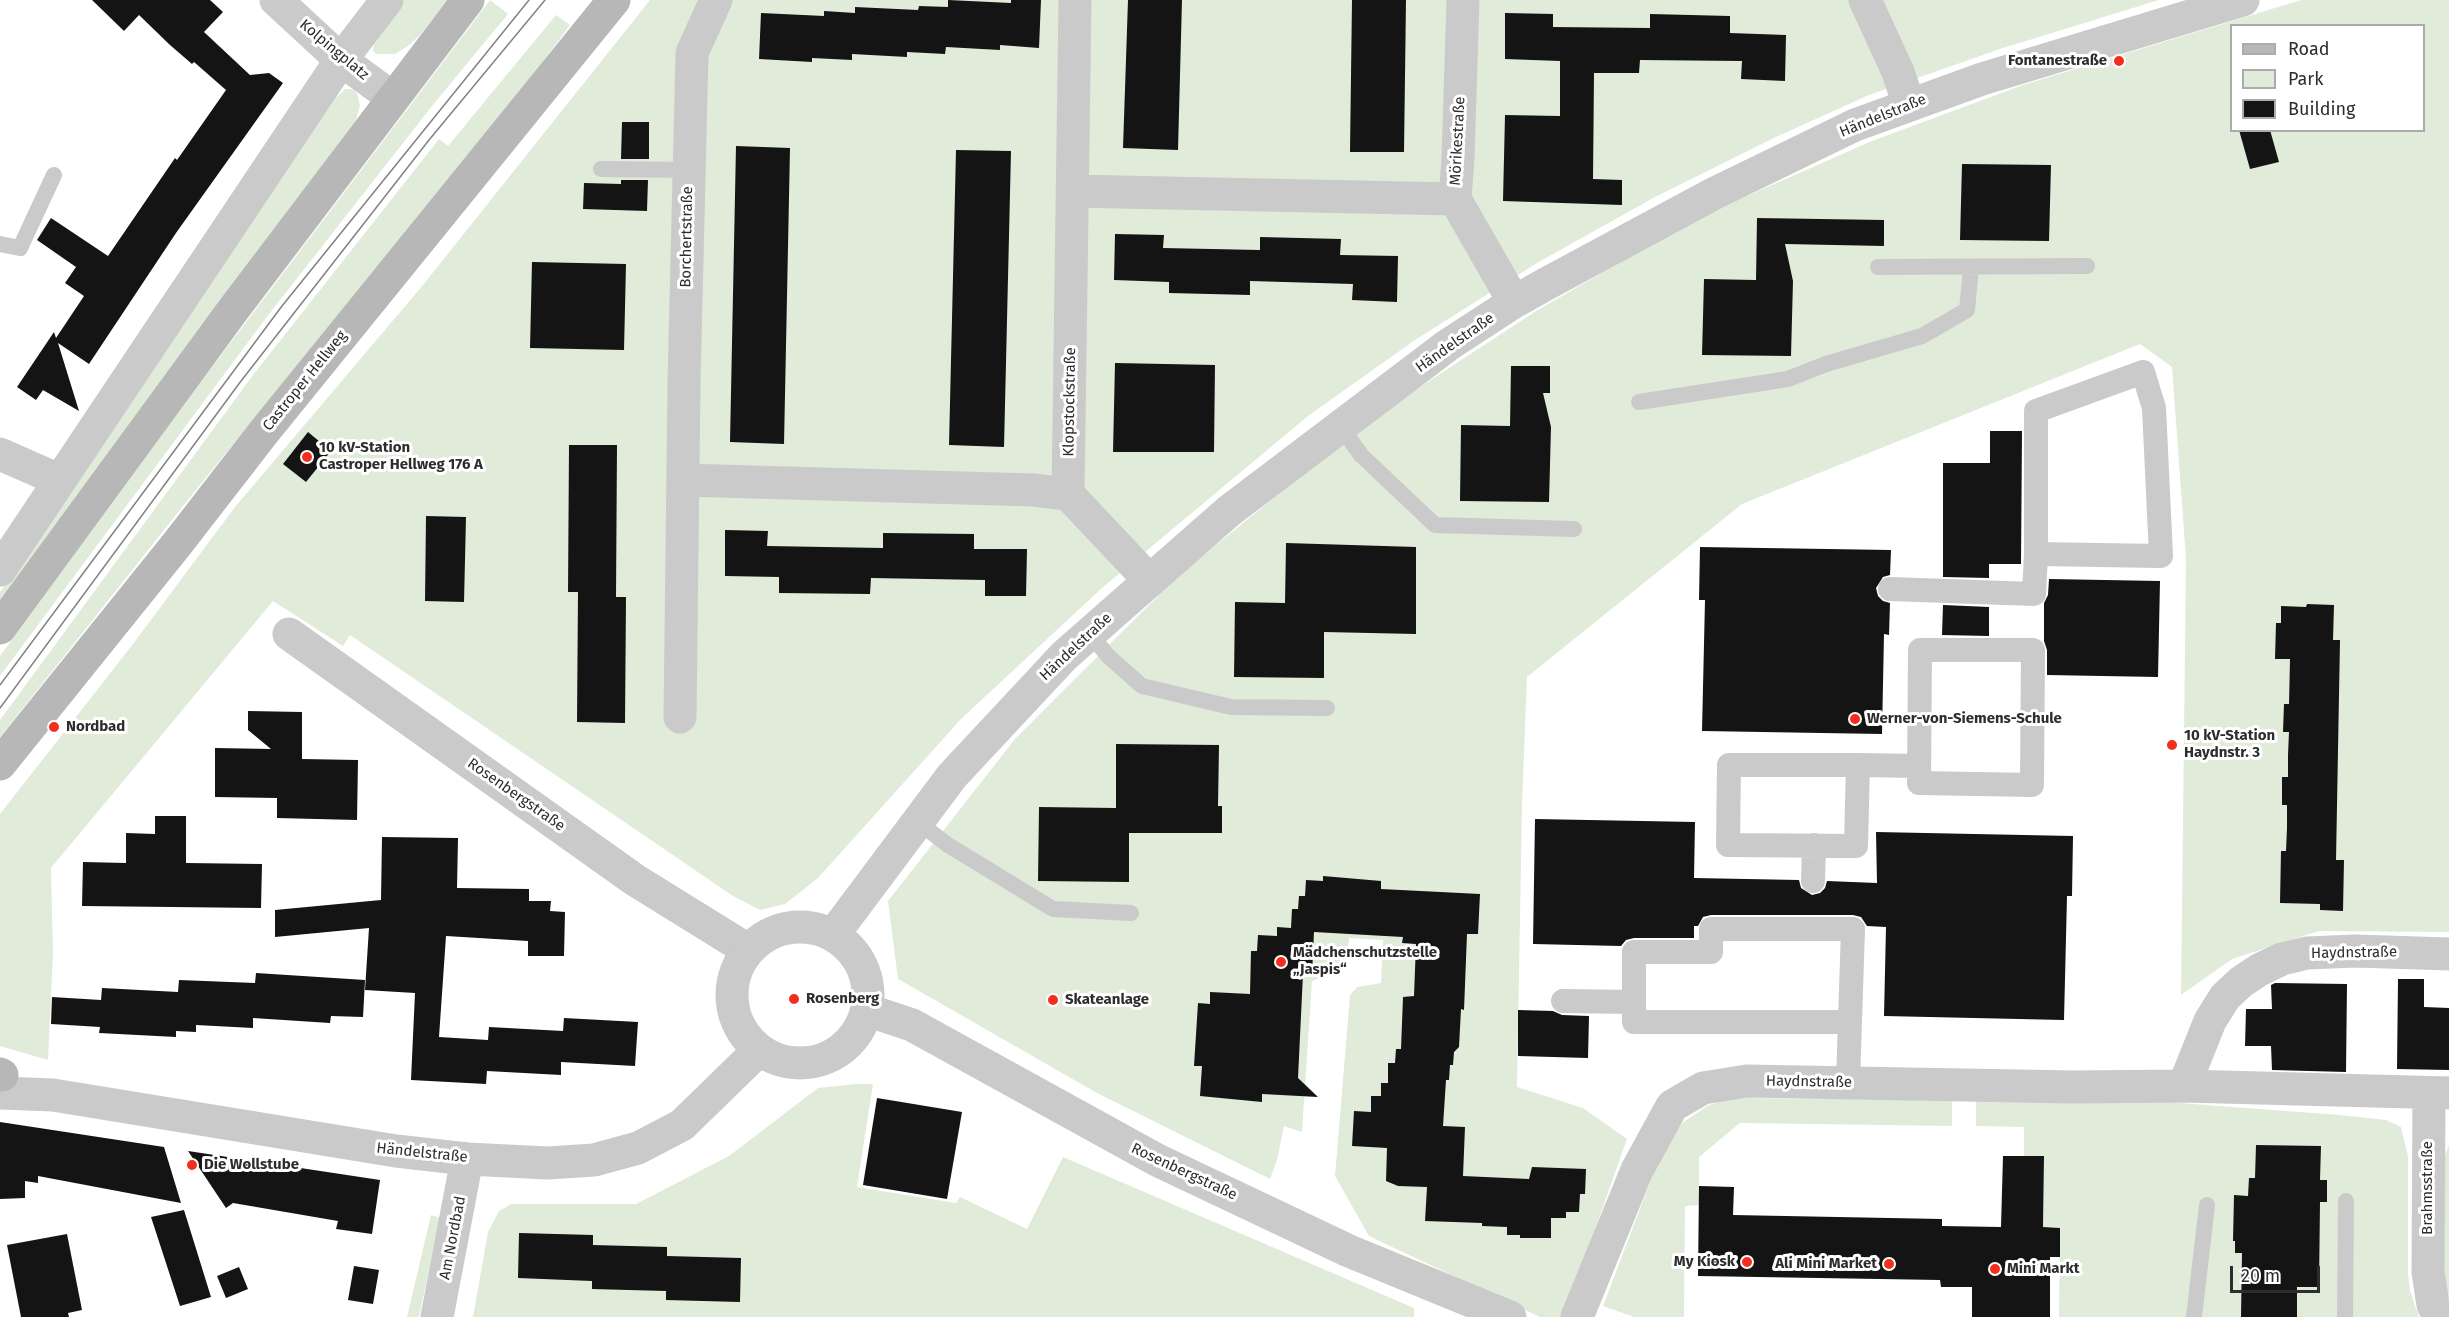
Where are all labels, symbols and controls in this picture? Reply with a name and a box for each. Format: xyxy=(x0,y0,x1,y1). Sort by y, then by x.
street label: Kolpingplatz xyxy=(296,16,372,84)
legend xyxy=(2230,24,2425,132)
text: Road xyxy=(2288,38,2330,60)
place label: Fontanestraße xyxy=(2008,52,2107,70)
marker: Fontanestraße xyxy=(2112,54,2126,68)
text: Park xyxy=(2288,68,2323,90)
street label: Händelstraße xyxy=(1837,90,1929,142)
street label: Mörikestraße xyxy=(1447,96,1469,186)
text: Building xyxy=(2288,98,2355,120)
street label: Borchertstraße xyxy=(677,186,697,288)
street label: Händelstraße xyxy=(1412,309,1498,377)
street label: Castroper Hellweg xyxy=(259,327,351,435)
street label: Klopstockstraße xyxy=(1060,347,1080,457)
place label: 10 kV-Station Castroper Hellweg 176 A xyxy=(319,439,483,474)
marker: 10 kV-Station Castroper Hellweg 176 A xyxy=(300,450,314,464)
street label: Händelstraße xyxy=(1036,609,1116,685)
place label: Werner-von-Siemens-Schule xyxy=(1867,710,2062,728)
marker: Werner-von-Siemens-Schule xyxy=(1848,712,1862,726)
place label: Nordbad xyxy=(66,718,125,736)
marker: Nordbad xyxy=(47,720,61,734)
place label: 10 kV-Station Haydnstr. 3 xyxy=(2184,727,2275,762)
marker: 10 kV-Station Haydnstr. 3 xyxy=(2165,738,2179,752)
street label: Rosenbergstraße xyxy=(464,755,568,835)
street label: Haydnstraße xyxy=(2311,943,2397,963)
place label: Mädchenschutzstelle „Jaspis“ xyxy=(1293,944,1437,979)
marker: Mädchenschutzstelle „Jaspis“ xyxy=(1274,955,1288,969)
place label: Rosenberg xyxy=(806,990,879,1008)
place label: Skateanlage xyxy=(1065,991,1149,1009)
marker: Rosenberg xyxy=(787,992,801,1006)
marker: Skateanlage xyxy=(1046,993,1060,1007)
street label: Haydnstraße xyxy=(1766,1072,1852,1092)
street label: Händelstraße xyxy=(376,1139,468,1167)
street label: Rosenbergstraße xyxy=(1128,1140,1240,1204)
street label: Brahmsstraße xyxy=(2419,1141,2437,1235)
place label: Die Wollstube xyxy=(204,1156,299,1174)
marker: Die Wollstube xyxy=(185,1158,199,1172)
street label: Am Nordbad xyxy=(436,1195,470,1281)
place label: My Kiosk xyxy=(1674,1253,1735,1271)
scale bar xyxy=(2233,1254,2323,1292)
marker: My Kiosk xyxy=(1740,1255,1754,1269)
place label: Ali Mini Market xyxy=(1775,1255,1877,1273)
marker: Ali Mini Market xyxy=(1882,1257,1896,1271)
place label: Mini Markt xyxy=(2007,1260,2080,1278)
marker: Mini Markt xyxy=(1988,1262,2002,1276)
text: 20 m xyxy=(2241,1265,2280,1287)

